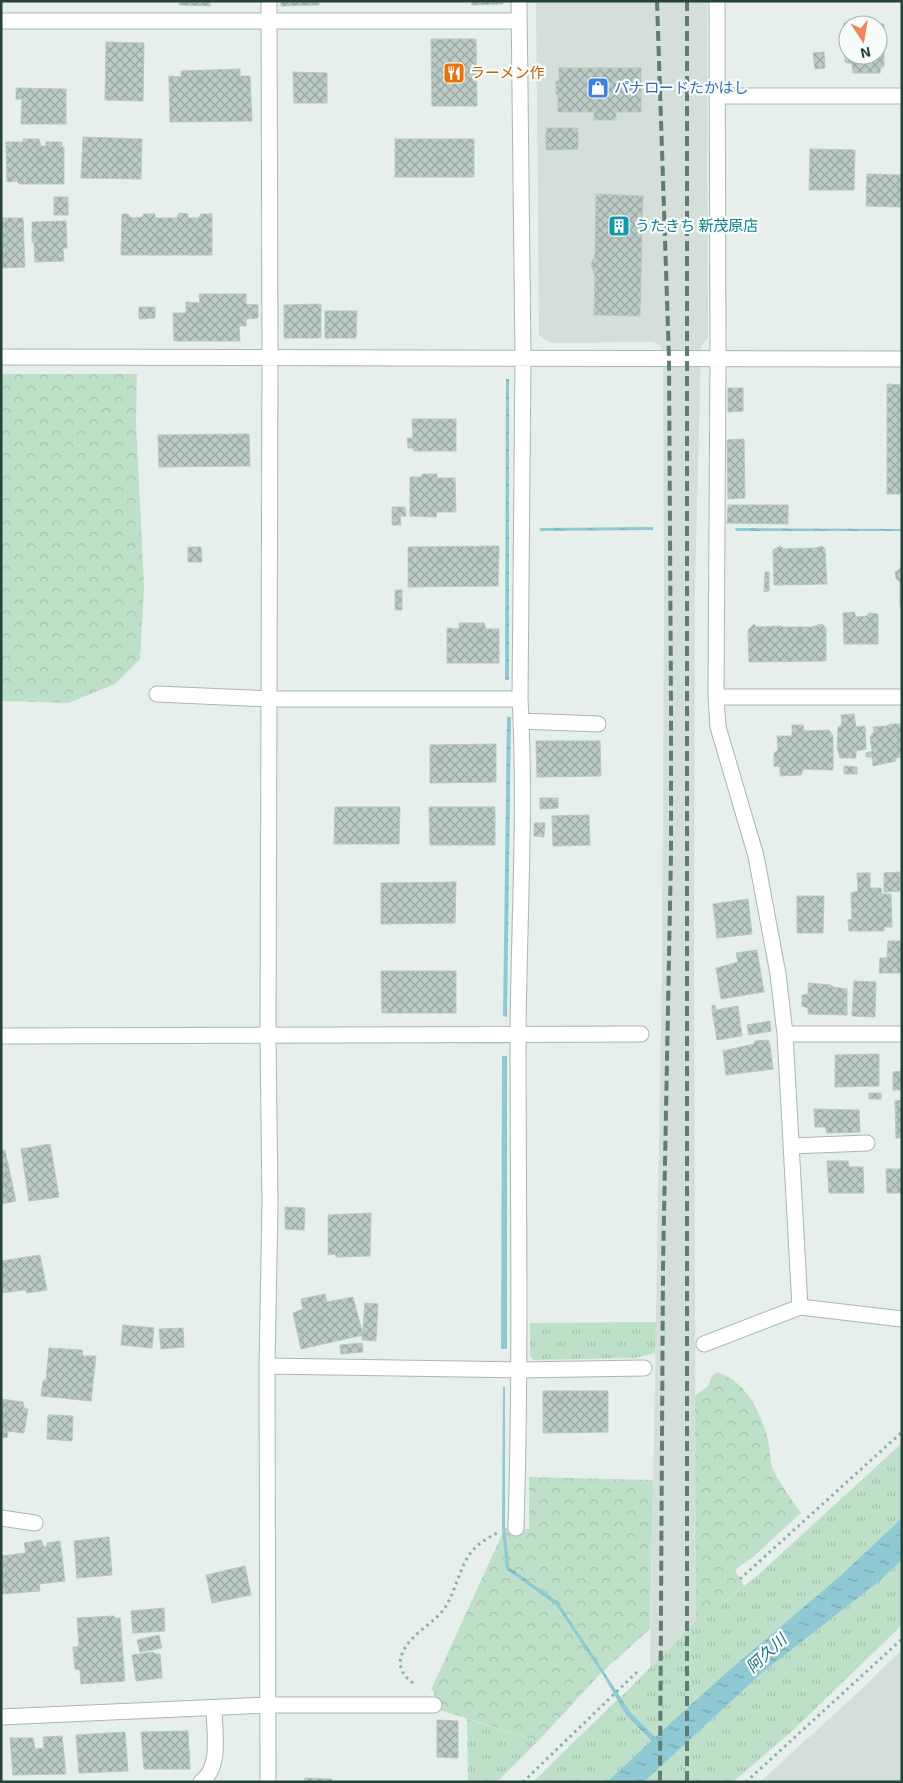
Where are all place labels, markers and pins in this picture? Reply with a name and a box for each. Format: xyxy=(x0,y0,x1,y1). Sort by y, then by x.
restaurant icon: ラーメン作 xyxy=(442,61,466,85)
place label: ラーメン作 xyxy=(470,63,544,81)
shop icon: パナロードたかはし xyxy=(586,76,610,100)
place label: パナロードたかはし xyxy=(614,78,748,96)
building icon: うたきち 新茂原店 xyxy=(607,214,631,238)
place label: うたきち 新茂原店 xyxy=(635,216,758,234)

